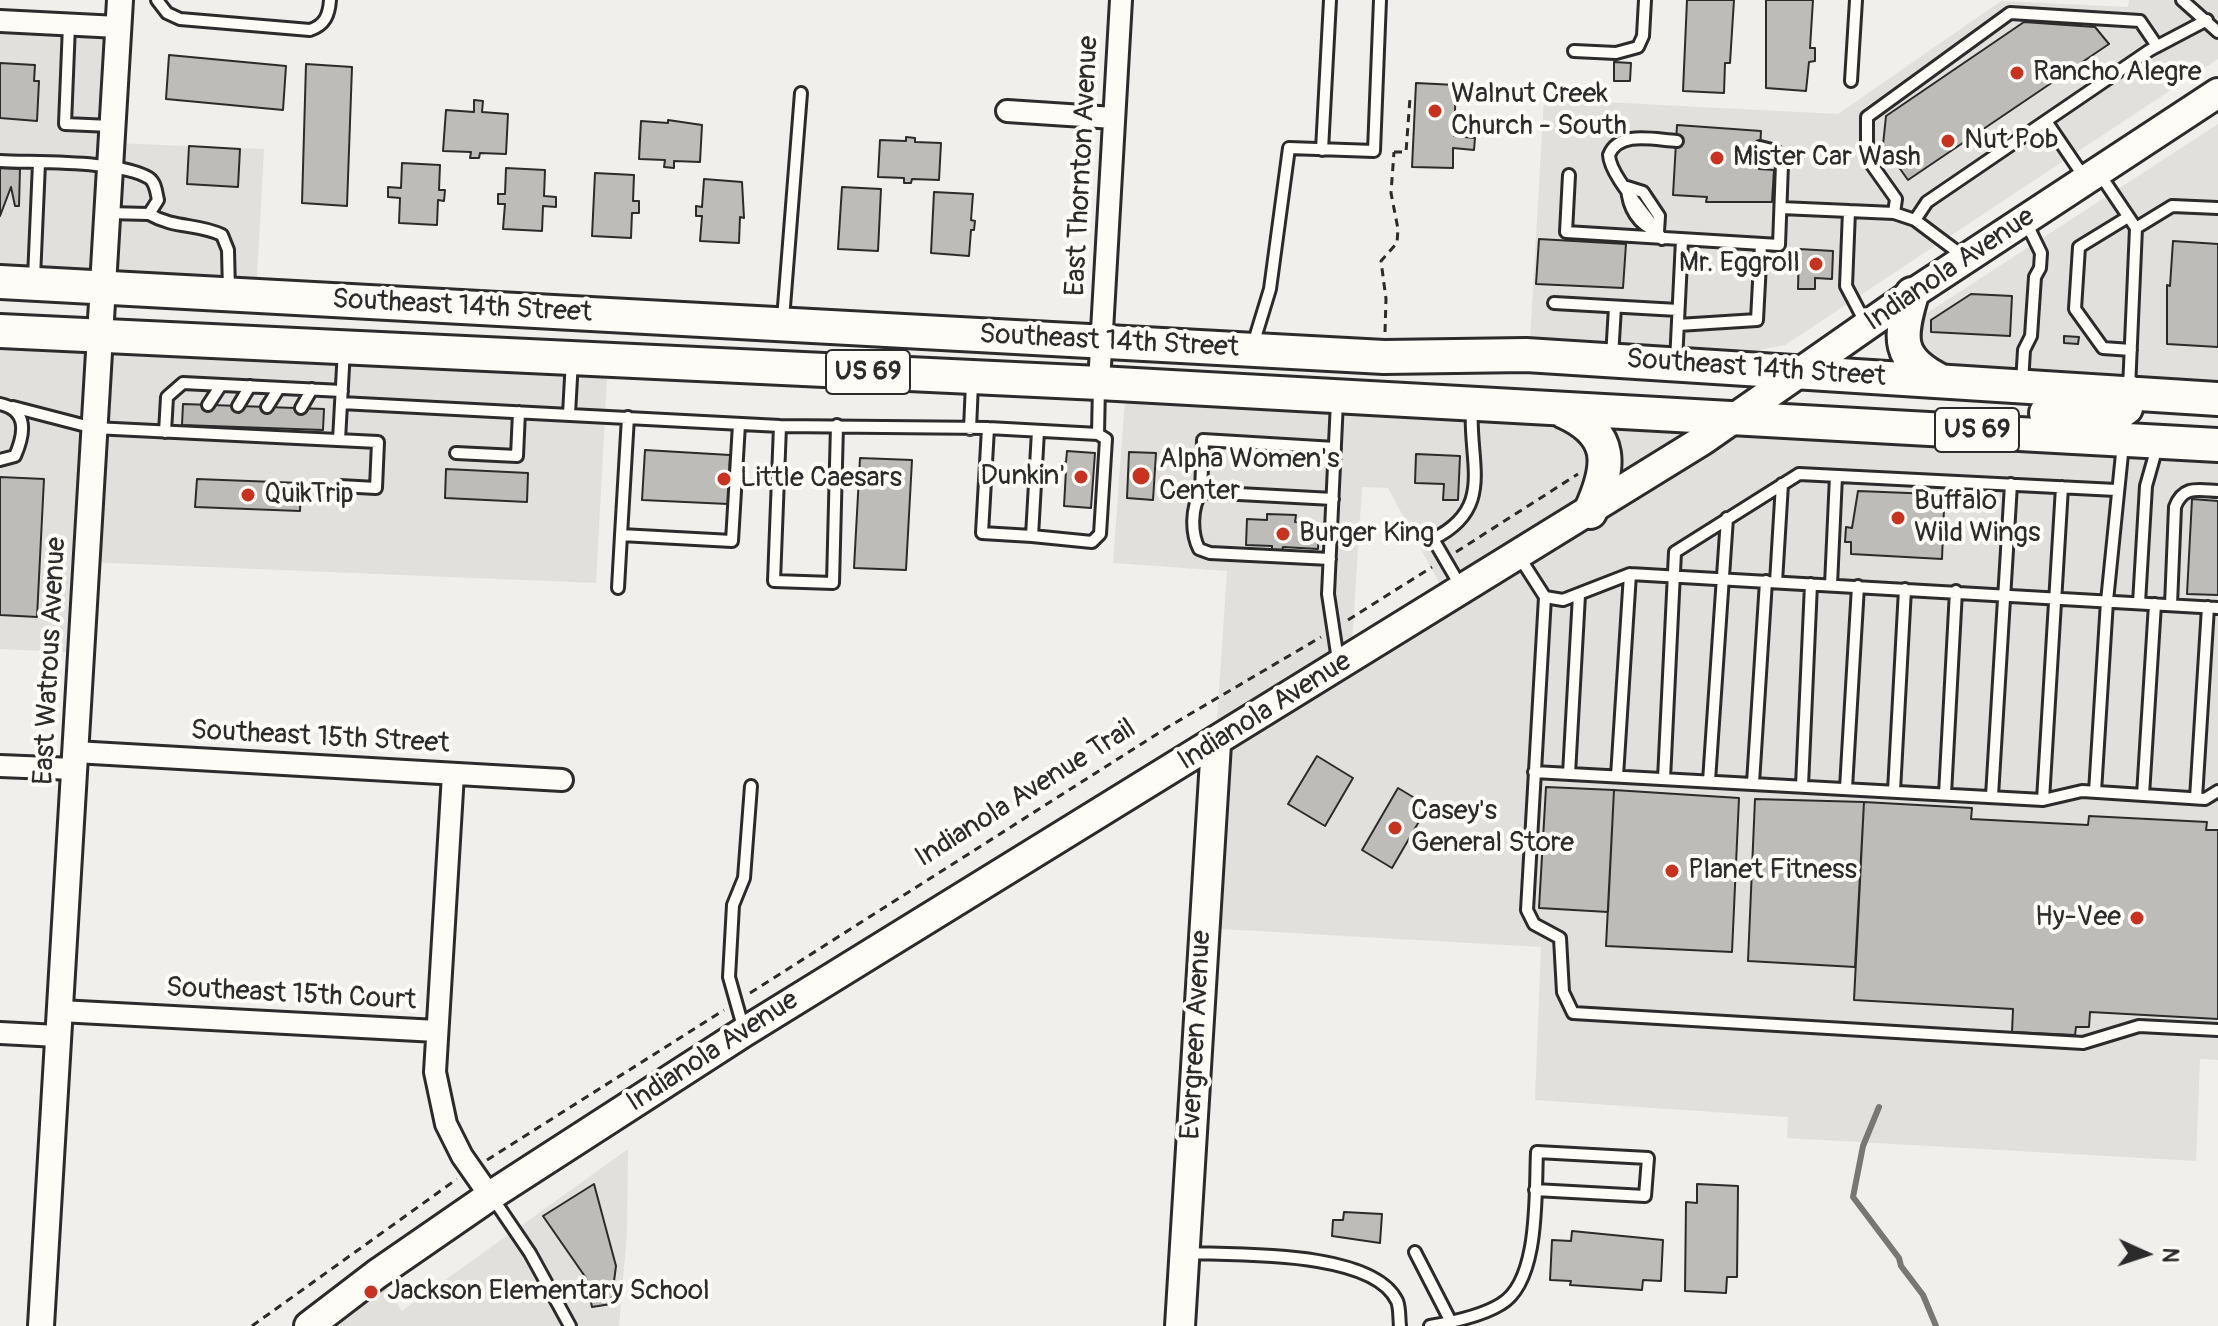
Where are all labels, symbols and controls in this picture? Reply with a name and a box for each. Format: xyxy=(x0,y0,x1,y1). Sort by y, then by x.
street label: East Thornton Avenue xyxy=(1059,35,1107,297)
place label: Rancho Alegre xyxy=(2033,56,2202,90)
marker: Rancho Alegre xyxy=(2008,64,2026,82)
place label: Walnut Creek Church - South xyxy=(1451,78,1627,144)
marker: Walnut Creek Church - South xyxy=(1426,102,1444,120)
place label: Nut Pob xyxy=(1964,124,2059,158)
marker: Nut Pob xyxy=(1939,132,1957,150)
place label: Mister Car Wash xyxy=(1733,141,1921,175)
marker: Mister Car Wash xyxy=(1708,149,1726,167)
street label: Indianola Avenue xyxy=(1859,201,2041,339)
place label: Mr. Eggroll xyxy=(1679,247,1800,281)
marker: Mr. Eggroll xyxy=(1807,255,1825,273)
street label: Southeast 14th Street xyxy=(331,283,593,331)
street label: Southeast 14th Street xyxy=(978,318,1240,366)
street label: Southeast 14th Street xyxy=(1625,343,1887,395)
road number: US 69 xyxy=(826,350,910,394)
road number: US 69 xyxy=(1935,408,2019,452)
place label: Alpha Women's Center xyxy=(1159,443,1339,509)
place label: Dunkin' xyxy=(980,460,1065,494)
place label: Little Caesars xyxy=(740,462,902,496)
marker: Alpha Women's Center xyxy=(1130,465,1152,487)
marker: Dunkin' xyxy=(1072,468,1090,486)
marker: Little Caesars xyxy=(715,470,733,488)
place label: QuikTrip xyxy=(264,478,354,512)
place label: Buffalo Wild Wings xyxy=(1914,485,2040,551)
marker: QuikTrip xyxy=(239,486,257,504)
marker: Buffalo Wild Wings xyxy=(1889,509,1907,527)
place label: Burger King xyxy=(1299,517,1434,551)
marker: Burger King xyxy=(1274,525,1292,543)
street label: East Watrous Avenue xyxy=(28,536,74,786)
street label: Indianola Avenue xyxy=(1172,645,1358,779)
street label: Indianola Avenue Trail xyxy=(910,713,1142,875)
street label: Southeast 15th Street xyxy=(190,714,450,762)
place label: Casey's General Store xyxy=(1411,795,1574,861)
marker: Casey's General Store xyxy=(1386,819,1404,837)
place label: Planet Fitness xyxy=(1688,854,1857,888)
marker: Planet Fitness xyxy=(1663,862,1681,880)
place label: Hy-Vee xyxy=(2035,901,2121,935)
marker: Hy-Vee xyxy=(2128,909,2146,927)
street label: Evergreen Avenue xyxy=(1175,930,1219,1140)
street label: Southeast 15th Court xyxy=(165,972,417,1018)
street label: Indianola Avenue xyxy=(621,984,805,1120)
north arrow xyxy=(2106,1214,2186,1294)
text: N xyxy=(2156,1247,2184,1263)
place label: Jackson Elementary School xyxy=(387,1275,710,1309)
marker: Jackson Elementary School xyxy=(362,1283,380,1301)

